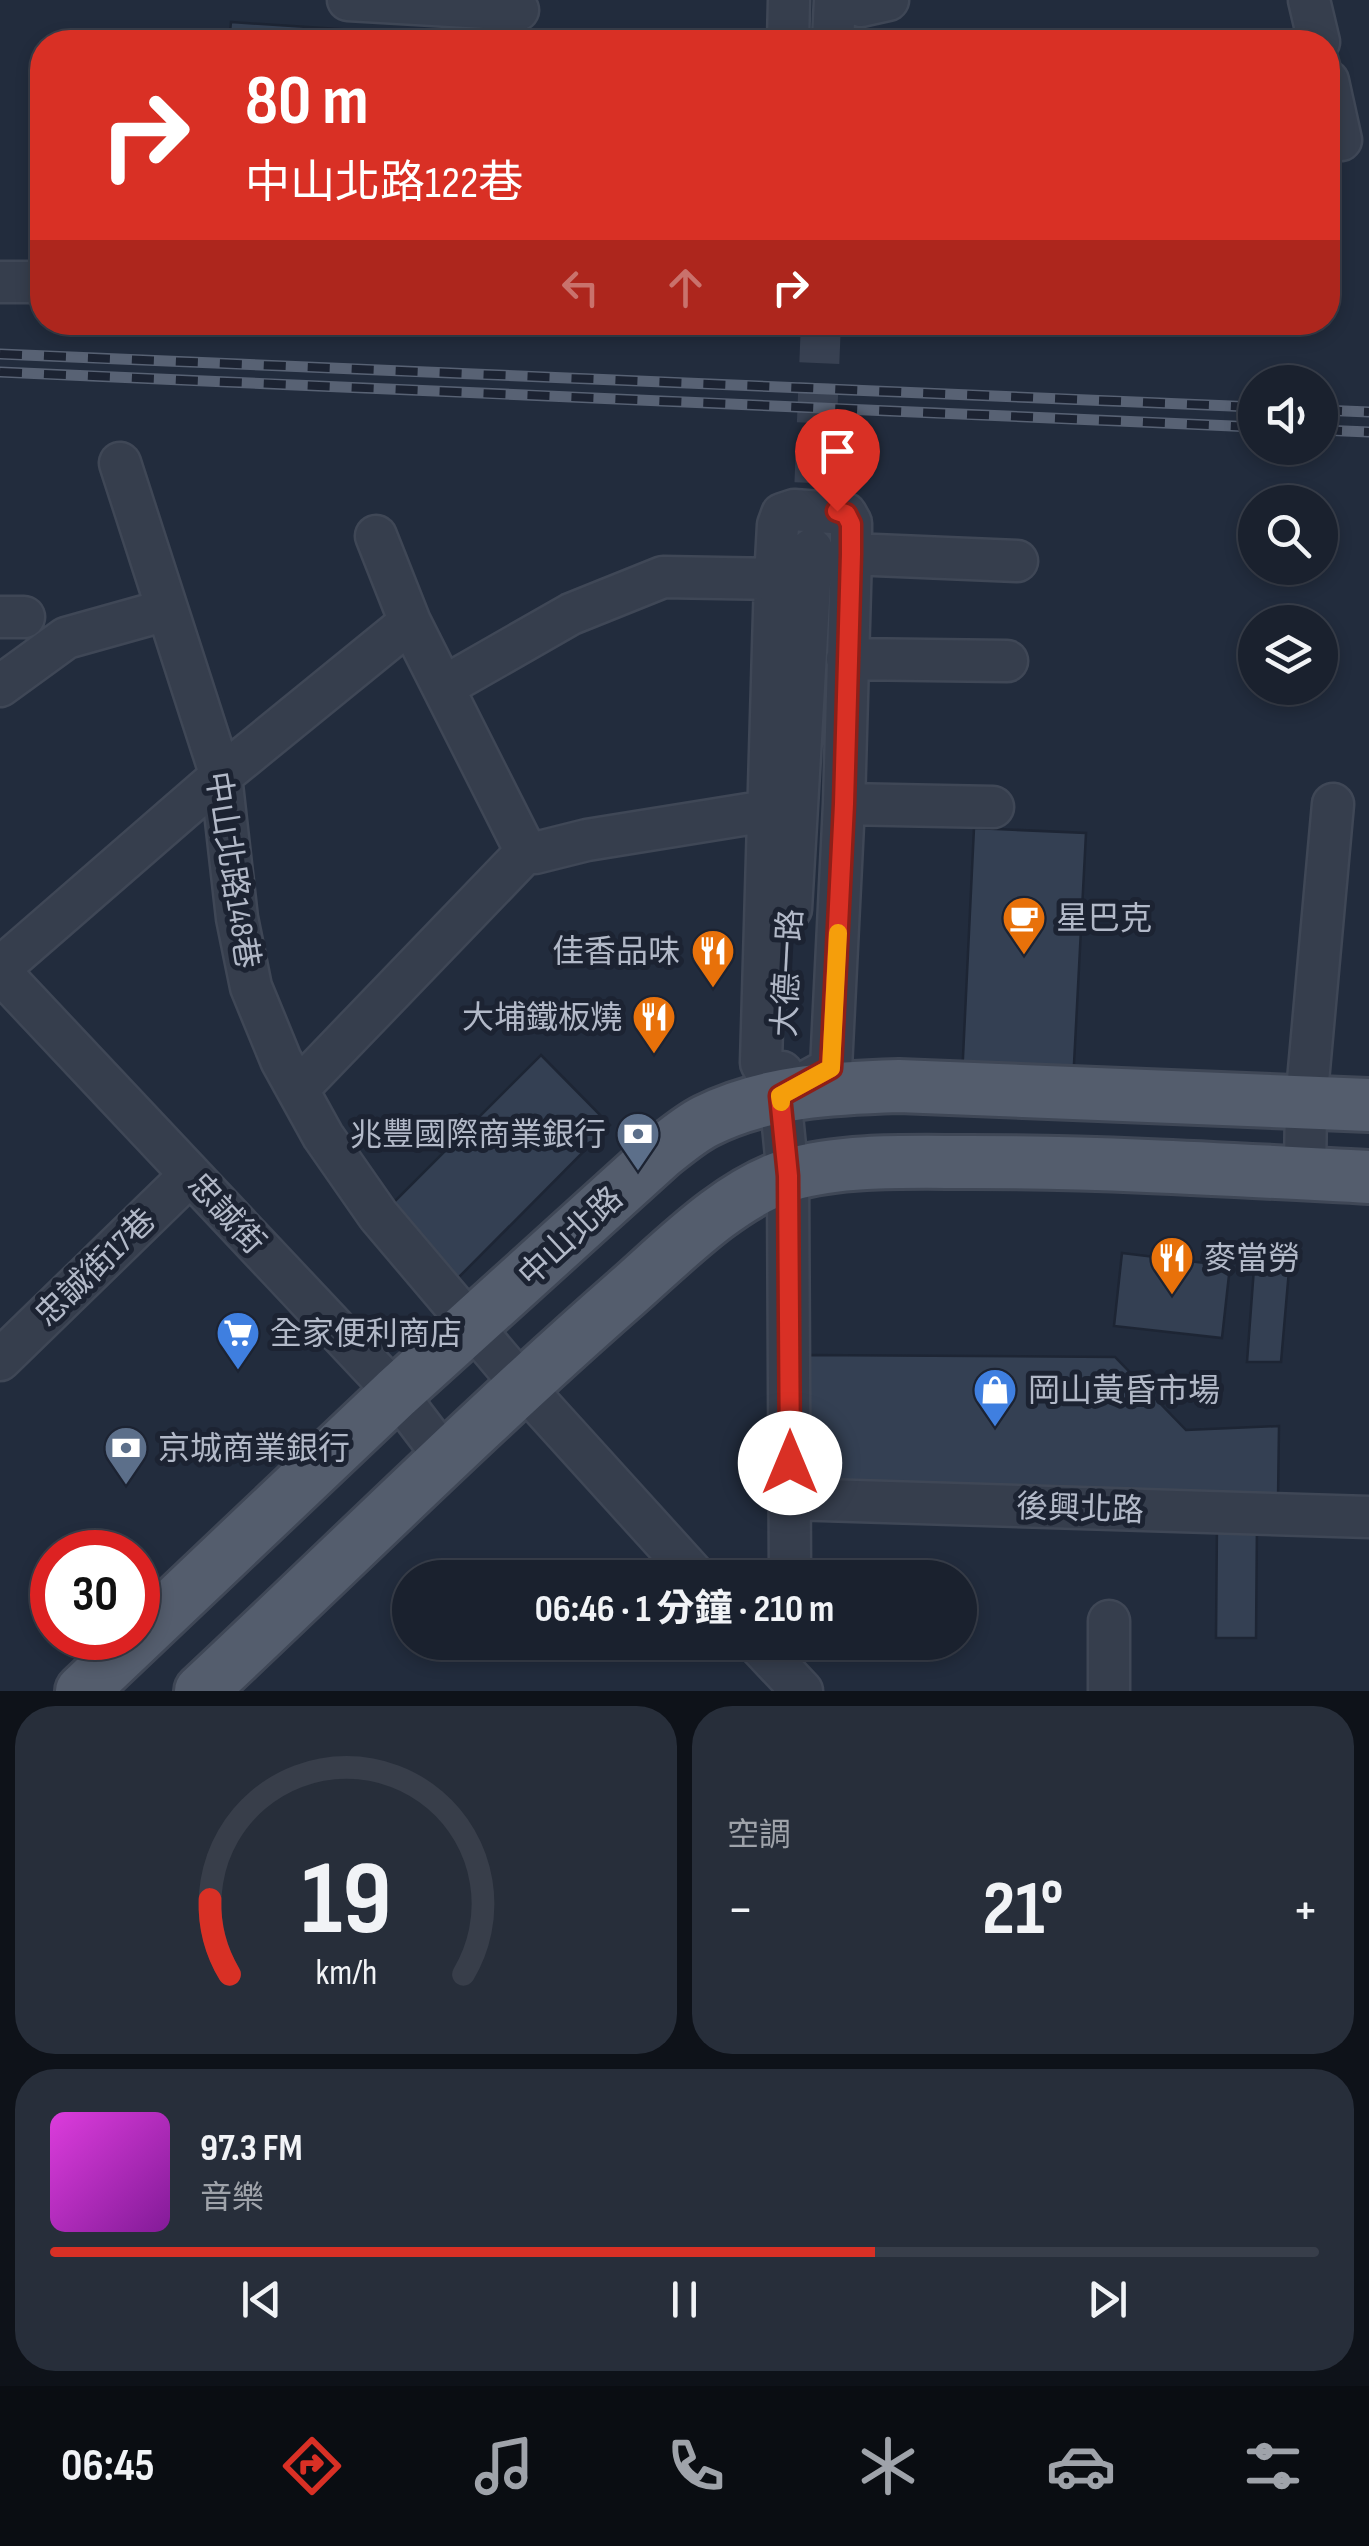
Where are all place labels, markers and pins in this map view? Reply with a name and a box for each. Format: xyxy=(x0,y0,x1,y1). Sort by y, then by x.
pin xyxy=(795,409,880,512)
cafe icon: 星巴克 xyxy=(1001,895,1047,956)
place label: 星巴克 xyxy=(1056,900,1152,939)
restaurant icon: 佳香品味 xyxy=(690,928,736,989)
place label: 佳香品味 xyxy=(552,933,680,972)
restaurant icon: 大埔鐵板燒 xyxy=(631,994,677,1055)
place label: 大埔鐵板燒 xyxy=(462,999,622,1038)
bank icon: 兆豐國際商業銀行 xyxy=(615,1111,661,1172)
place label: 兆豐國際商業銀行 xyxy=(350,1116,606,1155)
restaurant icon: 麥當勞 xyxy=(1149,1235,1195,1296)
place label: 麥當勞 xyxy=(1204,1240,1300,1279)
supermarket icon: 全家便利商店 xyxy=(215,1310,261,1371)
place label: 全家便利商店 xyxy=(270,1315,462,1354)
shop icon: 岡山黃昏市場 xyxy=(972,1367,1018,1428)
place label: 岡山黃昏市場 xyxy=(1028,1372,1220,1411)
bank icon: 京城商業銀行 xyxy=(103,1425,149,1486)
place label: 京城商業銀行 xyxy=(158,1430,350,1469)

